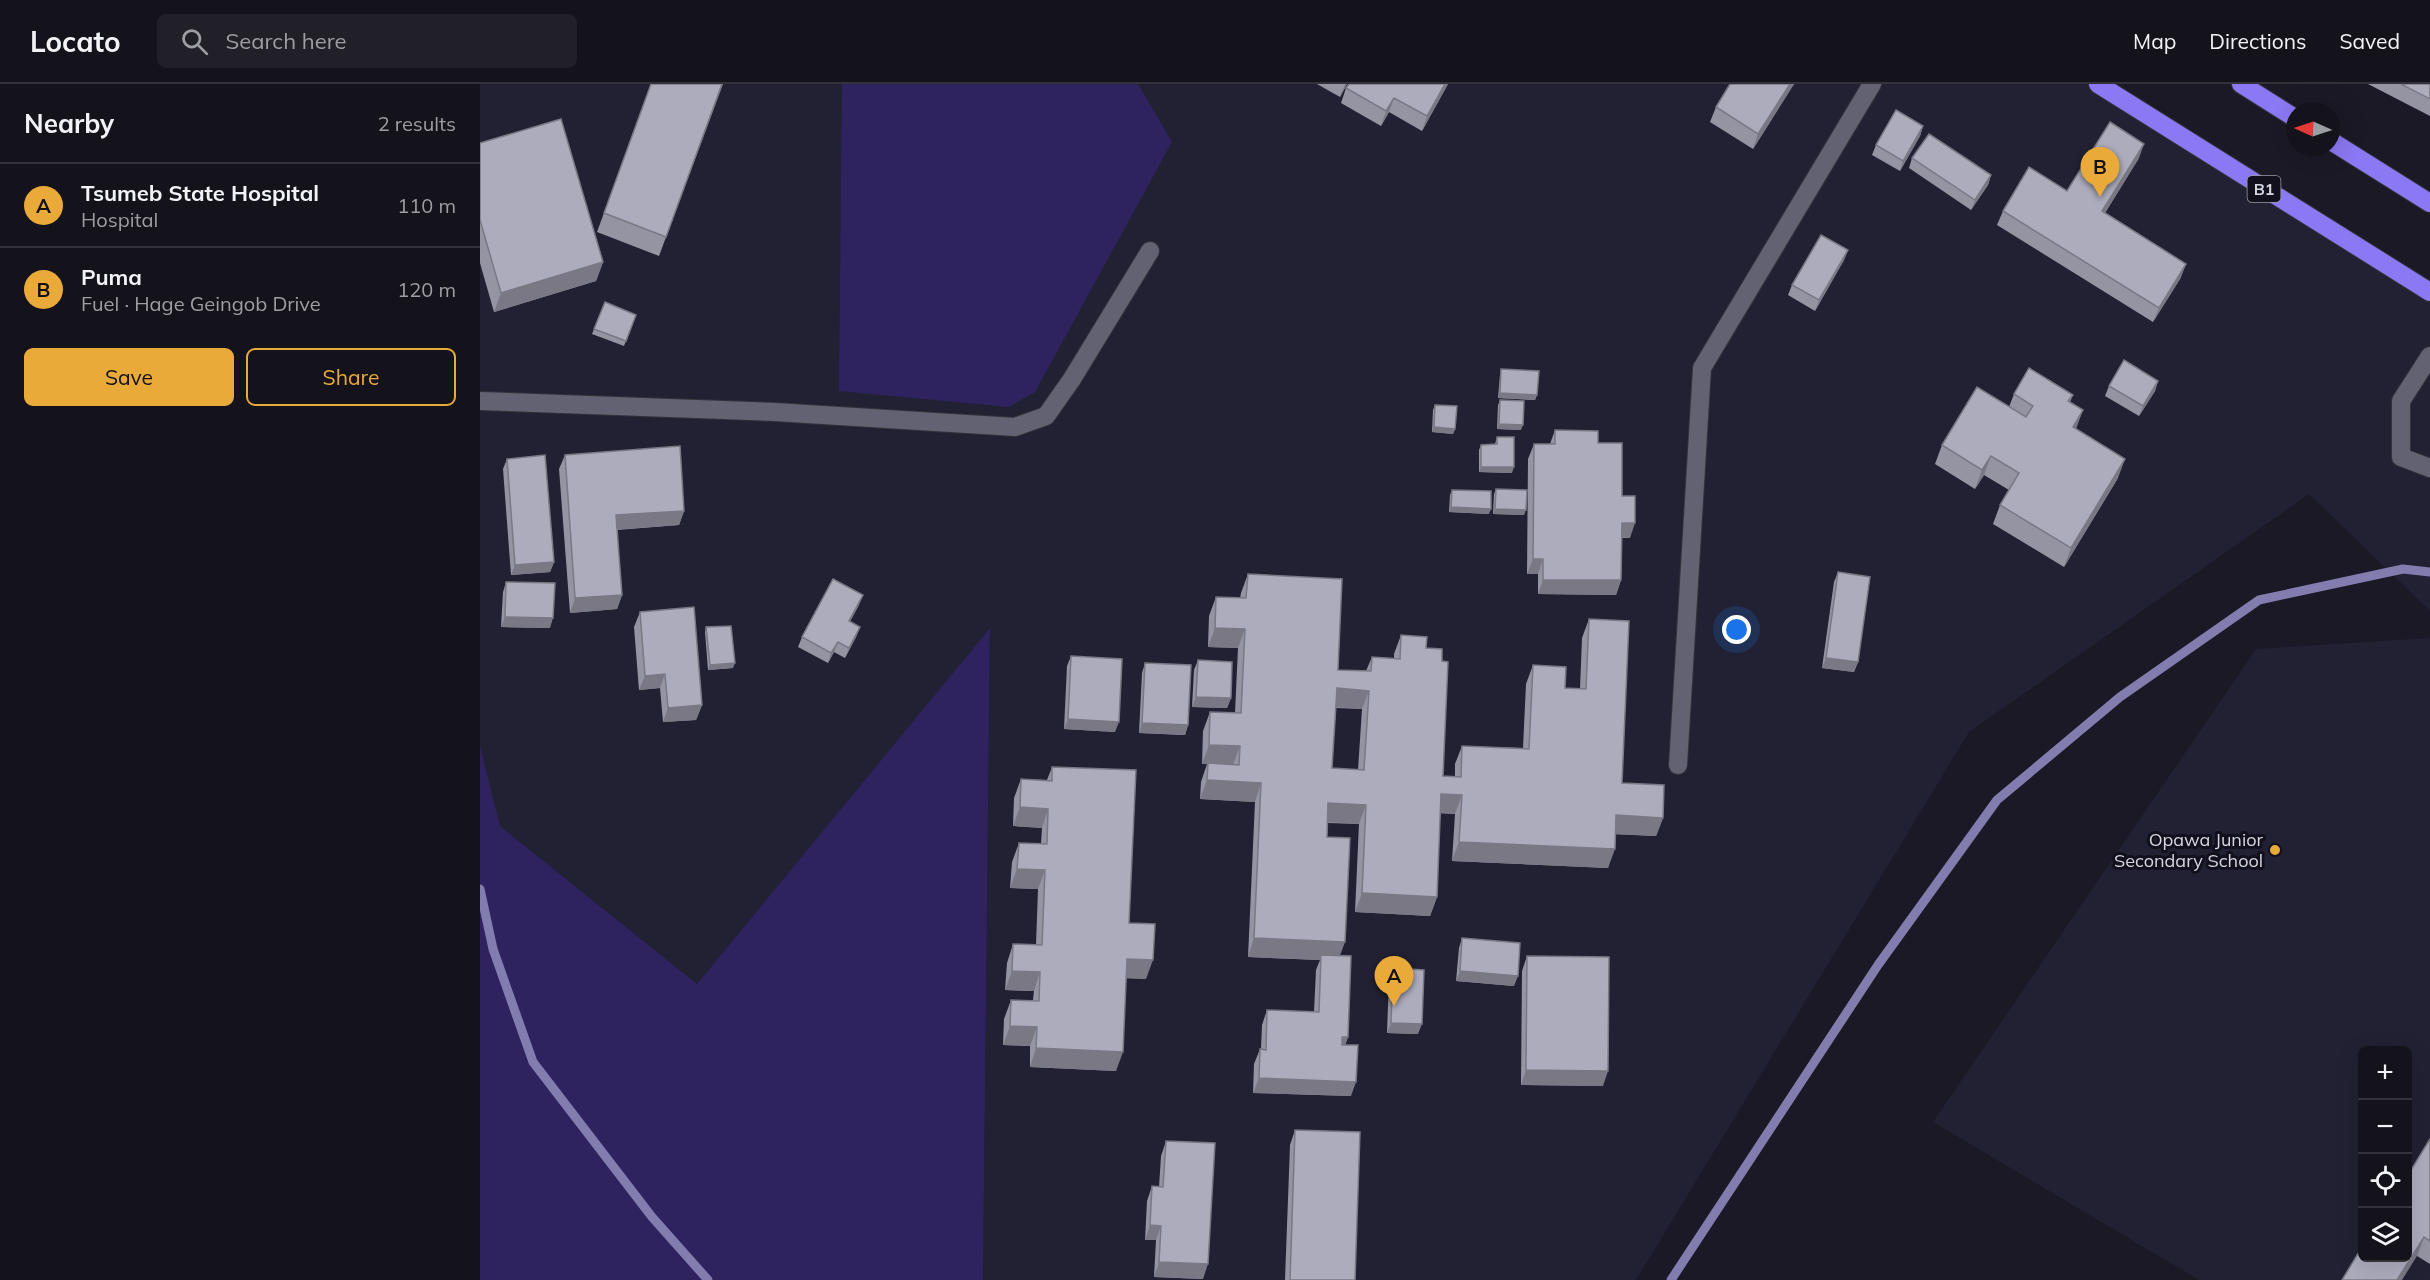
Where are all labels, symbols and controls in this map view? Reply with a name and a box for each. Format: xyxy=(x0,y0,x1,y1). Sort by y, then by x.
search box xyxy=(157,14,577,68)
text: Locato xyxy=(30,24,121,59)
icon: search xyxy=(178,25,211,58)
text: Search here xyxy=(226,27,346,55)
text: Map xyxy=(2133,28,2176,54)
text: Directions xyxy=(2209,28,2306,54)
text: Saved xyxy=(2339,28,2400,54)
north arrow xyxy=(2286,102,2340,156)
text: Nearby xyxy=(24,107,114,140)
text: 2 results xyxy=(378,111,456,136)
pin: B xyxy=(2080,147,2120,197)
road number: B1 xyxy=(2248,176,2280,202)
text: Tsumeb State Hospital xyxy=(81,179,319,207)
text: A xyxy=(36,193,51,218)
text: 110 m xyxy=(397,193,456,218)
text: Hospital xyxy=(81,207,158,232)
text: Puma xyxy=(81,263,142,291)
text: B xyxy=(37,277,50,302)
text: 120 m xyxy=(397,277,456,302)
text: Fuel · Hage Geingob Drive xyxy=(81,291,321,316)
button: Save xyxy=(24,348,234,406)
button: Share xyxy=(246,348,456,406)
your location xyxy=(1722,615,1751,644)
place label: Opawa Junior Secondary School xyxy=(2114,828,2263,872)
marker: Opawa Junior Secondary School xyxy=(2268,843,2282,857)
pin: A xyxy=(1374,956,1414,1006)
map controls xyxy=(2358,1046,2412,1262)
button: + xyxy=(2358,1046,2412,1100)
button: − xyxy=(2358,1100,2412,1154)
button: locate xyxy=(2358,1154,2412,1208)
button: layers xyxy=(2358,1208,2412,1262)

